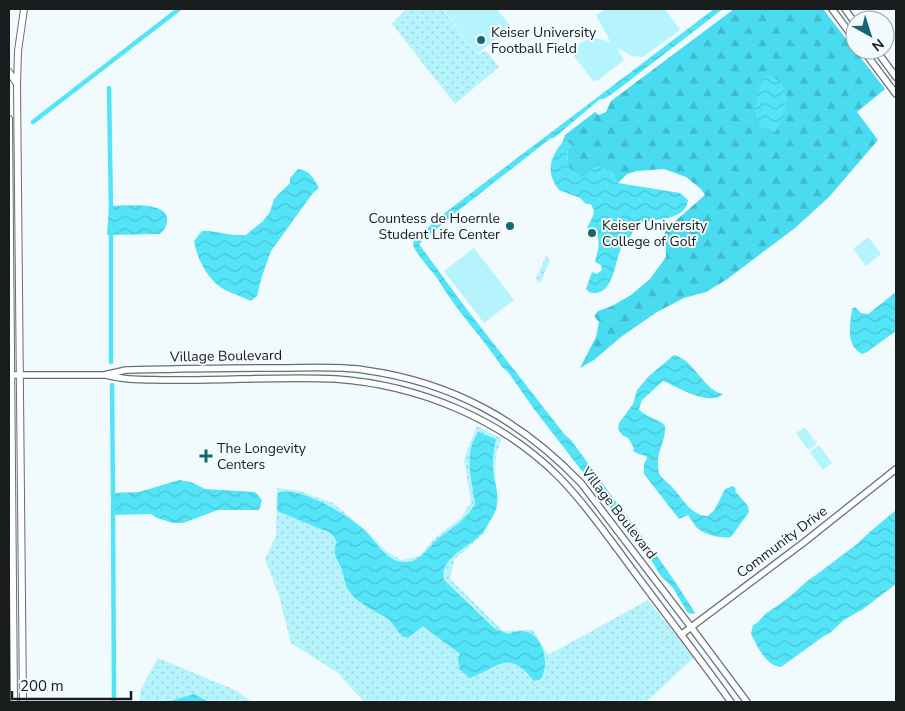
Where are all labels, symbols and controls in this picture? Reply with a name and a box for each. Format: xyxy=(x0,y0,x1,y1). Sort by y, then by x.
north arrow xyxy=(845,10,895,60)
place label: Keiser University Football Field xyxy=(491,23,597,58)
marker: Keiser University Football Field xyxy=(475,34,487,46)
text: N xyxy=(868,34,888,55)
place label: Countess de Hoernle Student Life Center xyxy=(369,209,500,244)
place label: Keiser University College of Golf xyxy=(602,216,708,251)
marker: Countess de Hoernle Student Life Center xyxy=(504,220,516,232)
marker: Keiser University College of Golf xyxy=(586,227,598,239)
street label: Village Boulevard xyxy=(169,346,282,366)
place label: The Longevity Centers xyxy=(217,439,307,474)
marker: The Longevity Centers xyxy=(199,449,213,463)
street label: Village Boulevard xyxy=(576,462,661,563)
street label: Community Drive xyxy=(733,502,831,582)
scale bar xyxy=(12,668,131,700)
text: 200 m xyxy=(20,676,64,696)

